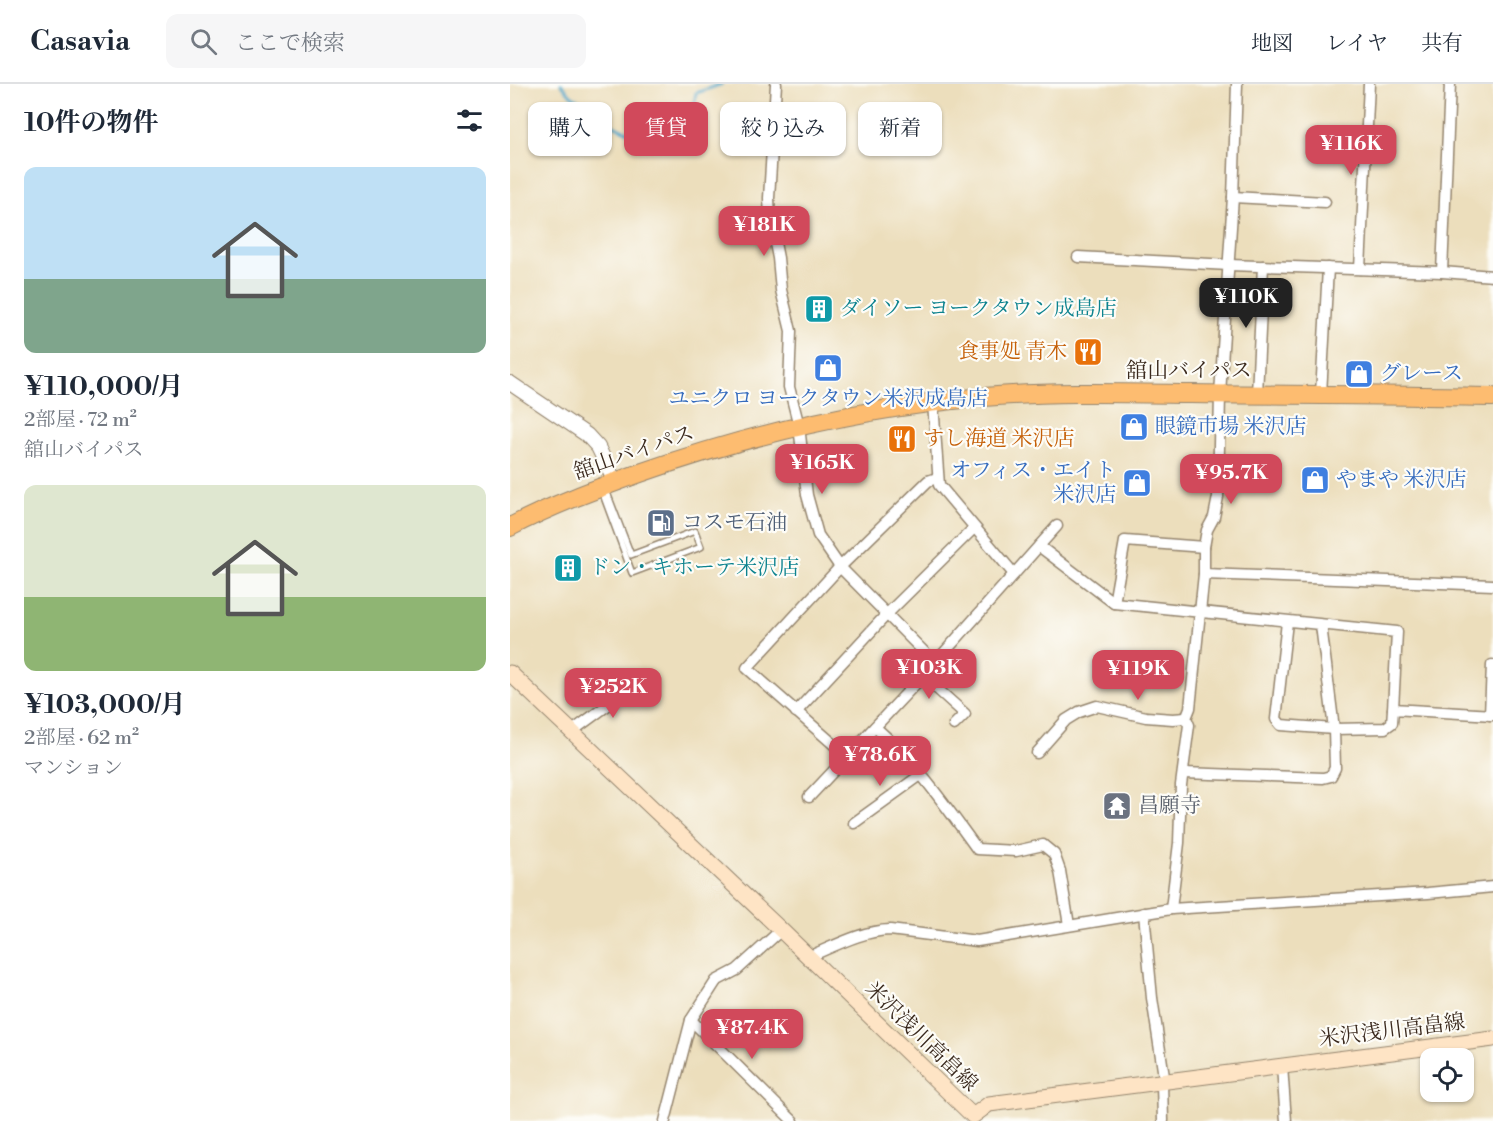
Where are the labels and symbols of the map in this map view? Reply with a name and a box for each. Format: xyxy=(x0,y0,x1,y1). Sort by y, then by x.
pin: ¥116K xyxy=(1309,125,1393,176)
pin: ¥181K xyxy=(722,206,806,257)
pin: ¥110K xyxy=(1204,278,1288,329)
building icon: ダイソー ヨークタウン成島店 xyxy=(803,293,835,325)
place label: ダイソー ヨークタウン成島店 xyxy=(840,296,1117,322)
restaurant icon: 食事処 青木 xyxy=(1072,336,1104,368)
place label: 食事処 青木 xyxy=(958,339,1067,365)
shop icon: ユニクロ ヨークタウン米沢成島店 xyxy=(812,352,844,384)
street label: 舘山バイパス xyxy=(1126,358,1252,384)
shop icon: グレース xyxy=(1343,358,1375,390)
place label: グレース xyxy=(1380,361,1463,387)
place label: ユニクロ ヨークタウン米沢成島店 xyxy=(669,386,987,412)
shop icon: 眼鏡市場 米沢店 xyxy=(1118,411,1150,443)
place label: 眼鏡市場 米沢店 xyxy=(1155,414,1306,440)
street label: 舘山バイパス xyxy=(570,420,698,486)
restaurant icon: すし海道 米沢店 xyxy=(886,423,918,455)
place label: すし海道 米沢店 xyxy=(923,426,1074,452)
pin: ¥165K xyxy=(780,444,864,495)
pin: ¥95.7K xyxy=(1182,454,1280,505)
place label: オフィス・エイト 米沢店 xyxy=(950,458,1116,508)
shop icon: やまや 米沢店 xyxy=(1299,464,1331,496)
shop icon: オフィス・エイト 米沢店 xyxy=(1121,467,1153,499)
place label: やまや 米沢店 xyxy=(1336,467,1466,493)
fuel station icon: コスモ石油 xyxy=(645,507,677,539)
place label: コスモ石油 xyxy=(682,510,787,536)
building icon: ドン・キホーテ米沢店 xyxy=(552,552,584,584)
place label: ドン・キホーテ米沢店 xyxy=(589,555,799,581)
pin: ¥103K xyxy=(887,649,971,700)
pin: ¥119K xyxy=(1096,650,1180,701)
pin: ¥252K xyxy=(571,668,655,719)
pin: ¥78.6K xyxy=(831,736,929,787)
temple icon: 昌願寺 xyxy=(1101,790,1133,822)
place label: 昌願寺 xyxy=(1138,793,1201,819)
street label: 米沢浅川高畠線 xyxy=(859,977,983,1097)
pin: ¥87.4K xyxy=(703,1009,801,1060)
street label: 米沢浅川高畠線 xyxy=(1317,1009,1467,1053)

